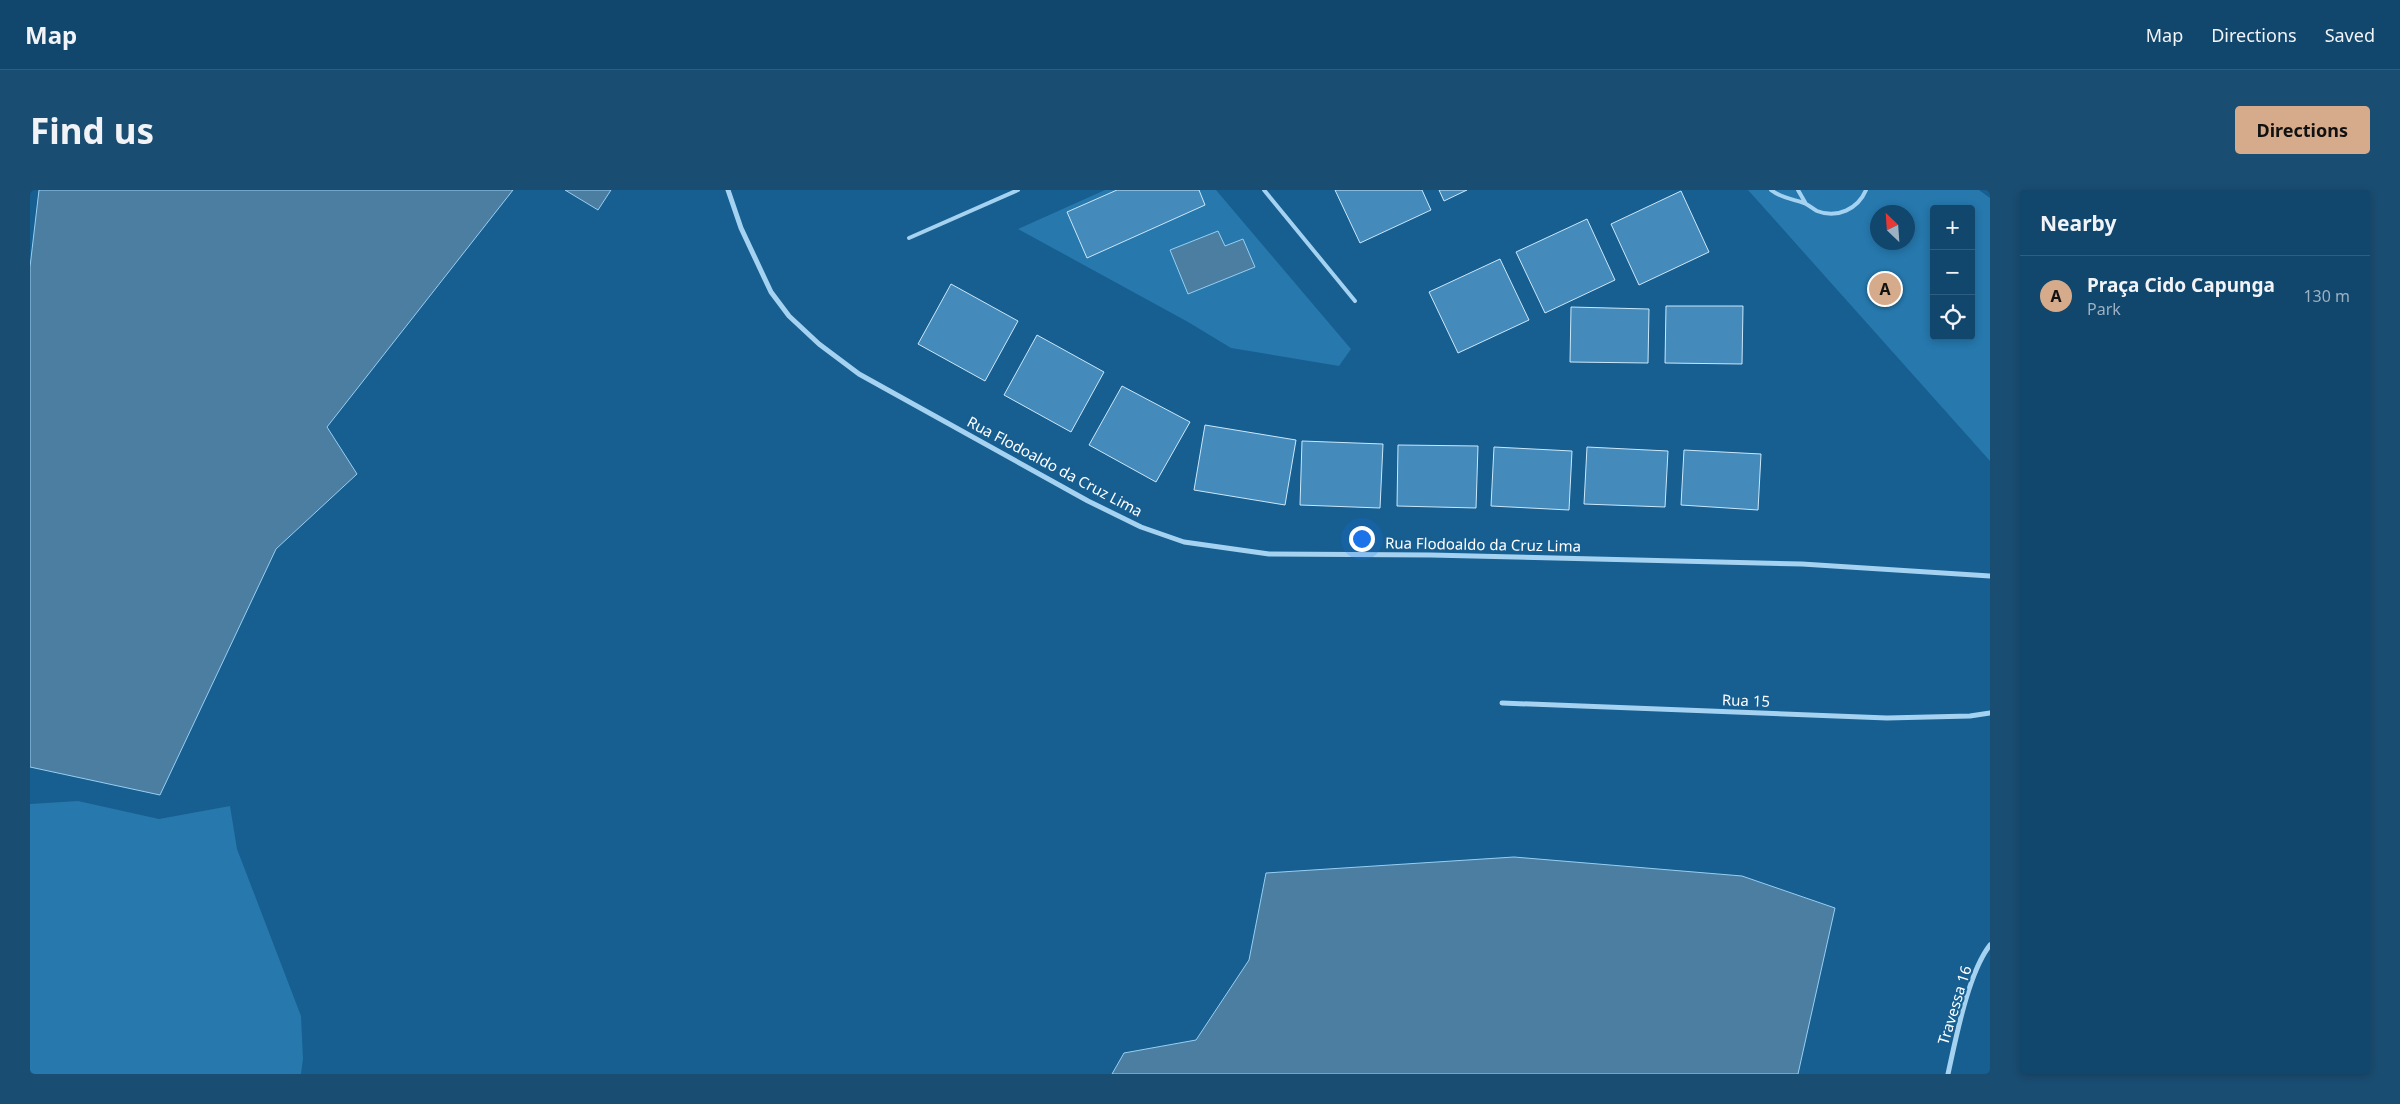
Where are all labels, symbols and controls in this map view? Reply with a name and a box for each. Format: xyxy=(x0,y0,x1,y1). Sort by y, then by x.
text: Map xyxy=(25,18,77,51)
text: Map xyxy=(2146,23,2183,47)
text: Directions xyxy=(2211,23,2297,47)
text: Saved xyxy=(2325,23,2375,47)
button: Directions xyxy=(2235,106,2370,154)
text: Find us xyxy=(30,107,154,154)
north arrow xyxy=(1870,205,1915,250)
map controls xyxy=(1930,205,1975,340)
button: + xyxy=(1930,205,1975,250)
text: Nearby xyxy=(2040,209,2116,237)
button: − xyxy=(1930,250,1975,295)
pin: A xyxy=(1869,270,1901,308)
text: Praça Cido Capunga xyxy=(2087,272,2275,298)
text: A xyxy=(2050,285,2062,307)
text: 130 m xyxy=(2303,285,2350,307)
button: locate xyxy=(1930,295,1975,340)
text: Park xyxy=(2087,298,2121,320)
street label: Rua Flodoaldo da Cruz Lima xyxy=(964,411,1146,521)
your location xyxy=(1349,526,1375,552)
street label: Rua Flodoaldo da Cruz Lima xyxy=(1385,532,1581,556)
street label: Rua 15 xyxy=(1722,689,1770,711)
street label: Travessa 16 xyxy=(1932,963,1976,1047)

